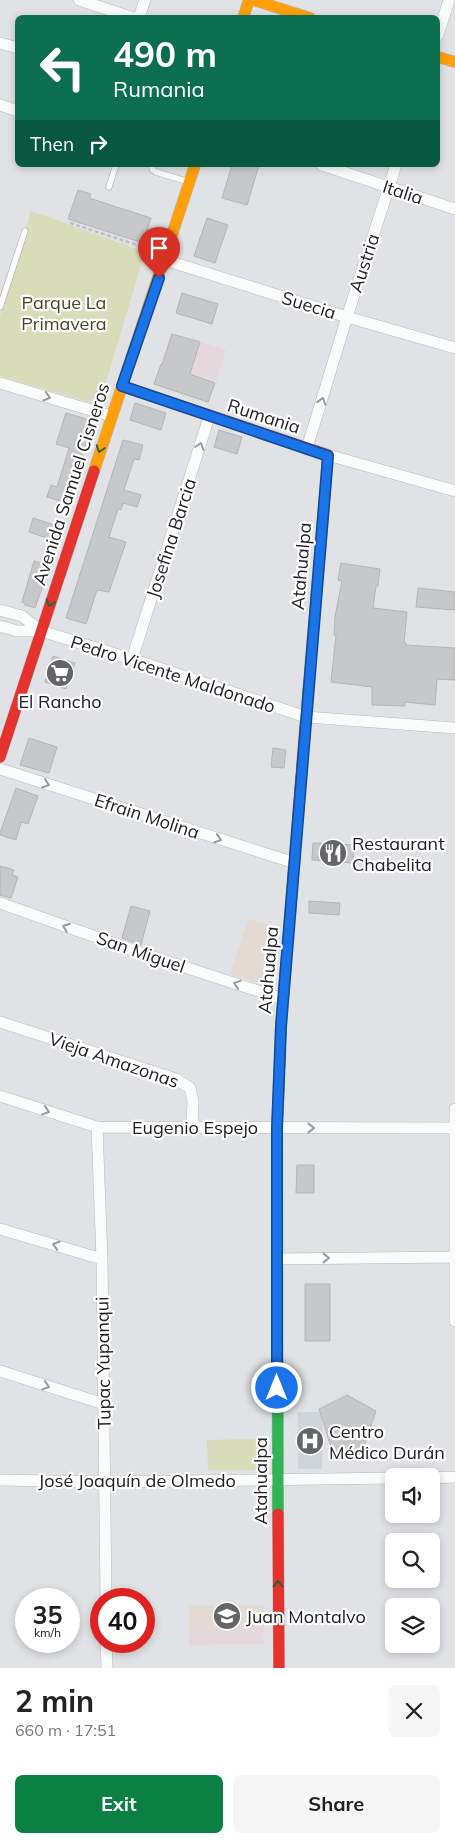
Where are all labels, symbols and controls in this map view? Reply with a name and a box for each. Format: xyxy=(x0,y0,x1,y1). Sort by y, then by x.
text: 490 m xyxy=(113,32,217,76)
icon: left xyxy=(30,35,95,100)
text: Rumania xyxy=(113,75,205,103)
icon: right xyxy=(84,130,112,158)
text: Then xyxy=(30,132,74,156)
street label: Italia xyxy=(380,175,426,209)
pin xyxy=(138,227,180,278)
street label: Austria xyxy=(344,231,384,295)
icon: arrive xyxy=(145,234,173,262)
street label: Suecia xyxy=(279,286,339,324)
park label: Parque La Primavera xyxy=(21,291,107,335)
street label: Avenida Samuel Cisneros xyxy=(27,380,115,588)
one-way arrow xyxy=(42,391,50,401)
street label: Rumania xyxy=(225,393,303,439)
one-way arrow xyxy=(316,398,326,406)
one-way arrow xyxy=(194,442,204,451)
one-way arrow xyxy=(96,444,106,453)
street label: Josefina Barcia xyxy=(141,475,201,601)
street label: Atahualpa xyxy=(286,521,316,611)
one-way arrow xyxy=(46,599,56,607)
street label: Pedro Vicente Maldonado xyxy=(68,630,278,718)
supermarket icon: El Rancho xyxy=(45,658,75,688)
place label: El Rancho xyxy=(18,690,102,713)
one-way arrow xyxy=(42,778,50,788)
street label: Efrain Molina xyxy=(92,788,202,844)
place label: Restaurant Chabelita xyxy=(352,832,444,876)
one-way arrow xyxy=(213,833,222,843)
restaurant icon: Restaurant Chabelita xyxy=(318,838,348,868)
one-way arrow xyxy=(62,923,71,933)
street label: Atahualpa xyxy=(253,925,283,1015)
street label: San Miguel xyxy=(94,926,188,978)
one-way arrow xyxy=(233,980,241,990)
street label: Vieja Amazonas xyxy=(46,1027,182,1093)
one-way arrow xyxy=(42,1105,50,1115)
street label: Eugenio Espejo xyxy=(132,1116,258,1139)
one-way arrow xyxy=(308,1123,315,1133)
one-way arrow xyxy=(52,1241,60,1251)
one-way arrow xyxy=(322,1253,330,1263)
street label: Tupac Yupanqui xyxy=(90,1296,116,1430)
position arrow xyxy=(250,1361,302,1413)
one-way arrow xyxy=(42,1380,50,1390)
place label: Centro Médico Durán xyxy=(329,1420,445,1464)
hospital icon: Centro Médico Durán xyxy=(295,1426,325,1456)
street label: Atahualpa xyxy=(249,1437,272,1525)
map controls xyxy=(385,1468,440,1653)
button: sound xyxy=(385,1468,440,1523)
street label: José Joaquín de Olmedo xyxy=(38,1469,236,1492)
button: search xyxy=(385,1533,440,1588)
one-way arrow xyxy=(273,1580,283,1588)
speed limit sign: 40 xyxy=(90,1588,155,1653)
button: layers xyxy=(385,1598,440,1653)
text: 35 xyxy=(32,1599,63,1630)
school or university icon: Juan Montalvo xyxy=(212,1601,242,1631)
place label: Juan Montalvo xyxy=(246,1605,366,1628)
text: km/h xyxy=(34,1625,61,1640)
text: 2 min xyxy=(15,1682,94,1720)
button: close xyxy=(388,1685,440,1737)
text: 660 m · 17:51 xyxy=(15,1720,116,1740)
button: Exit xyxy=(15,1775,223,1833)
button: Share xyxy=(233,1775,440,1833)

